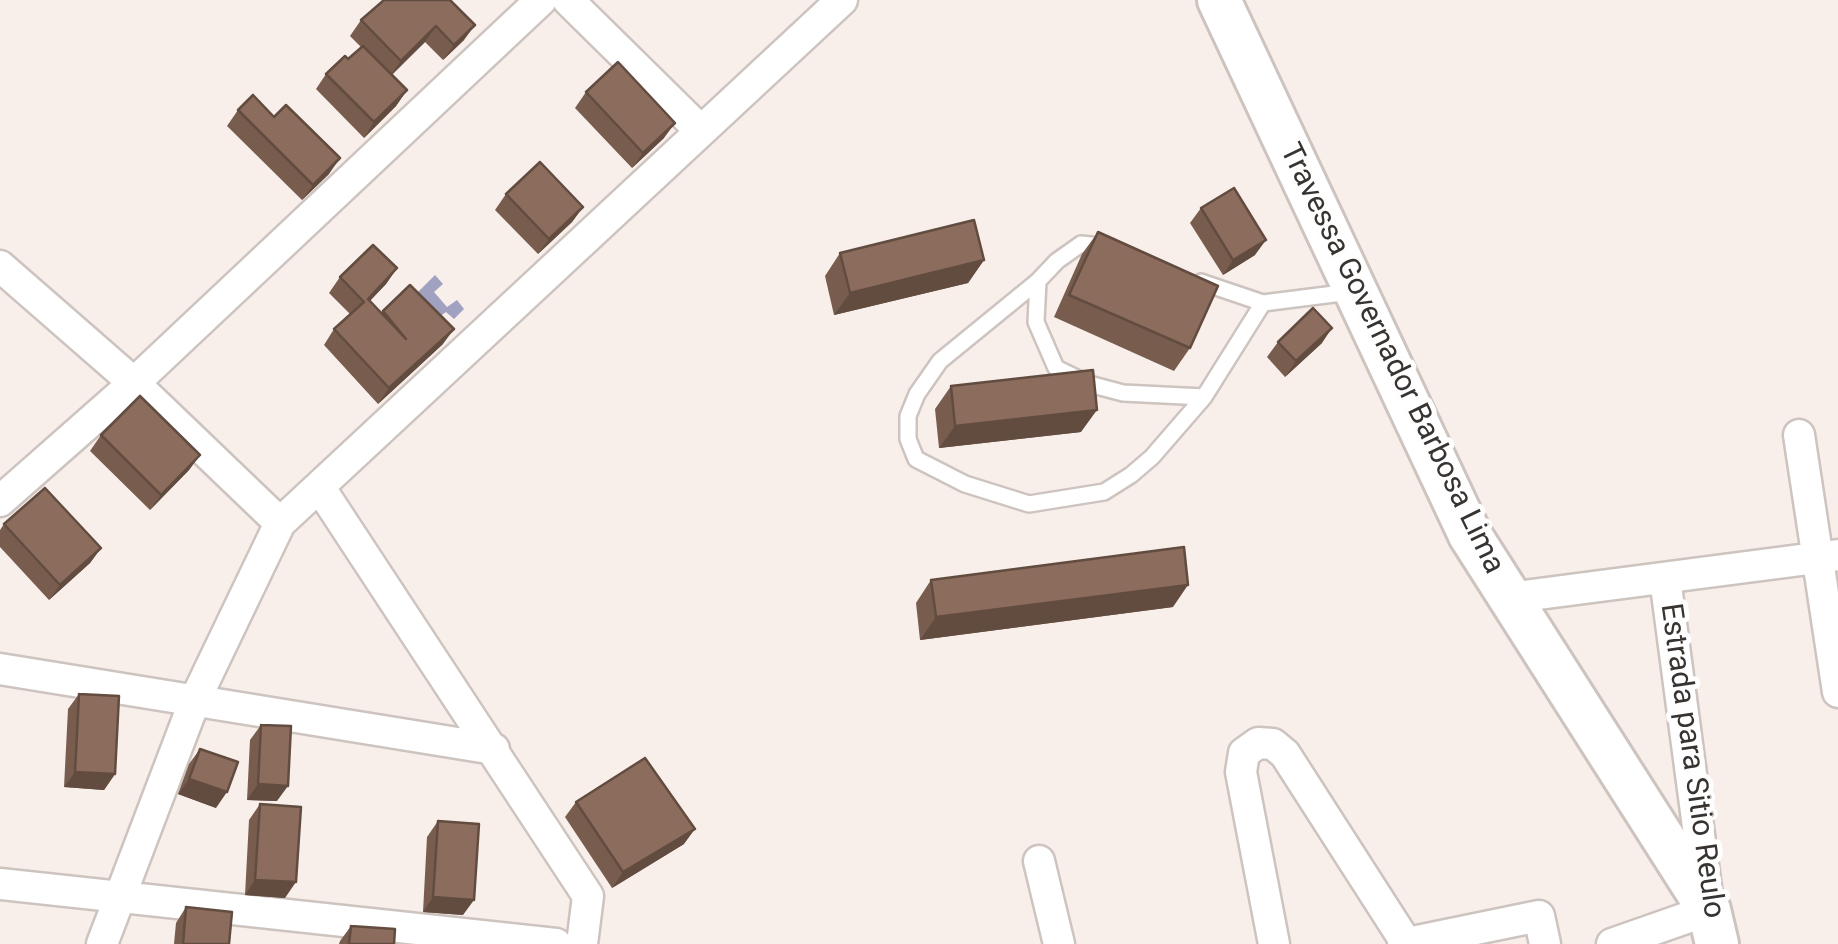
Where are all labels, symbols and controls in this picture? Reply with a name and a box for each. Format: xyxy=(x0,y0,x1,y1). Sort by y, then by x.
street label: Travessa Governador Barbosa Lima xyxy=(1271,138,1511,580)
street label: Estrada para Sitio Reulo xyxy=(1651,601,1731,921)

